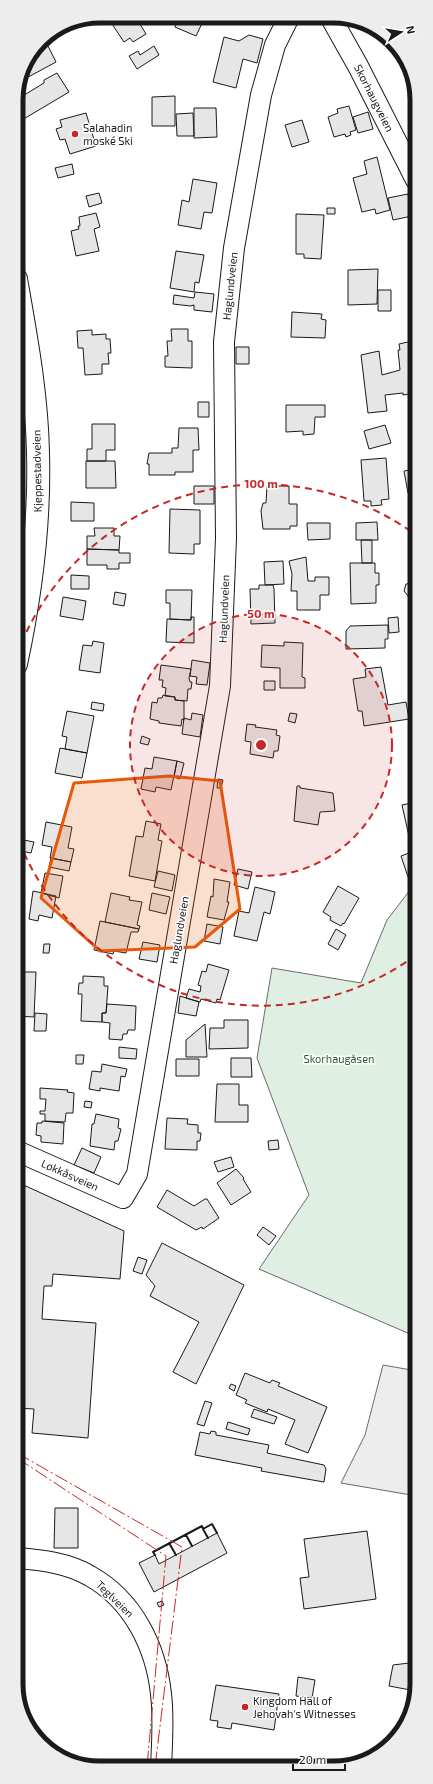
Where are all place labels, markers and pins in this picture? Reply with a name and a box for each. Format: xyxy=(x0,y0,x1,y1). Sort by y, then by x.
place label: Salahadin moské Ski xyxy=(83,121,133,147)
marker: Salahadin moské Ski xyxy=(70,129,80,139)
centre of rings xyxy=(254,738,268,752)
place label: Kingdom Hall of Jehovah's Witnesses xyxy=(253,1694,356,1720)
marker: Kingdom Hall of Jehovah's Witnesses xyxy=(240,1702,250,1712)

